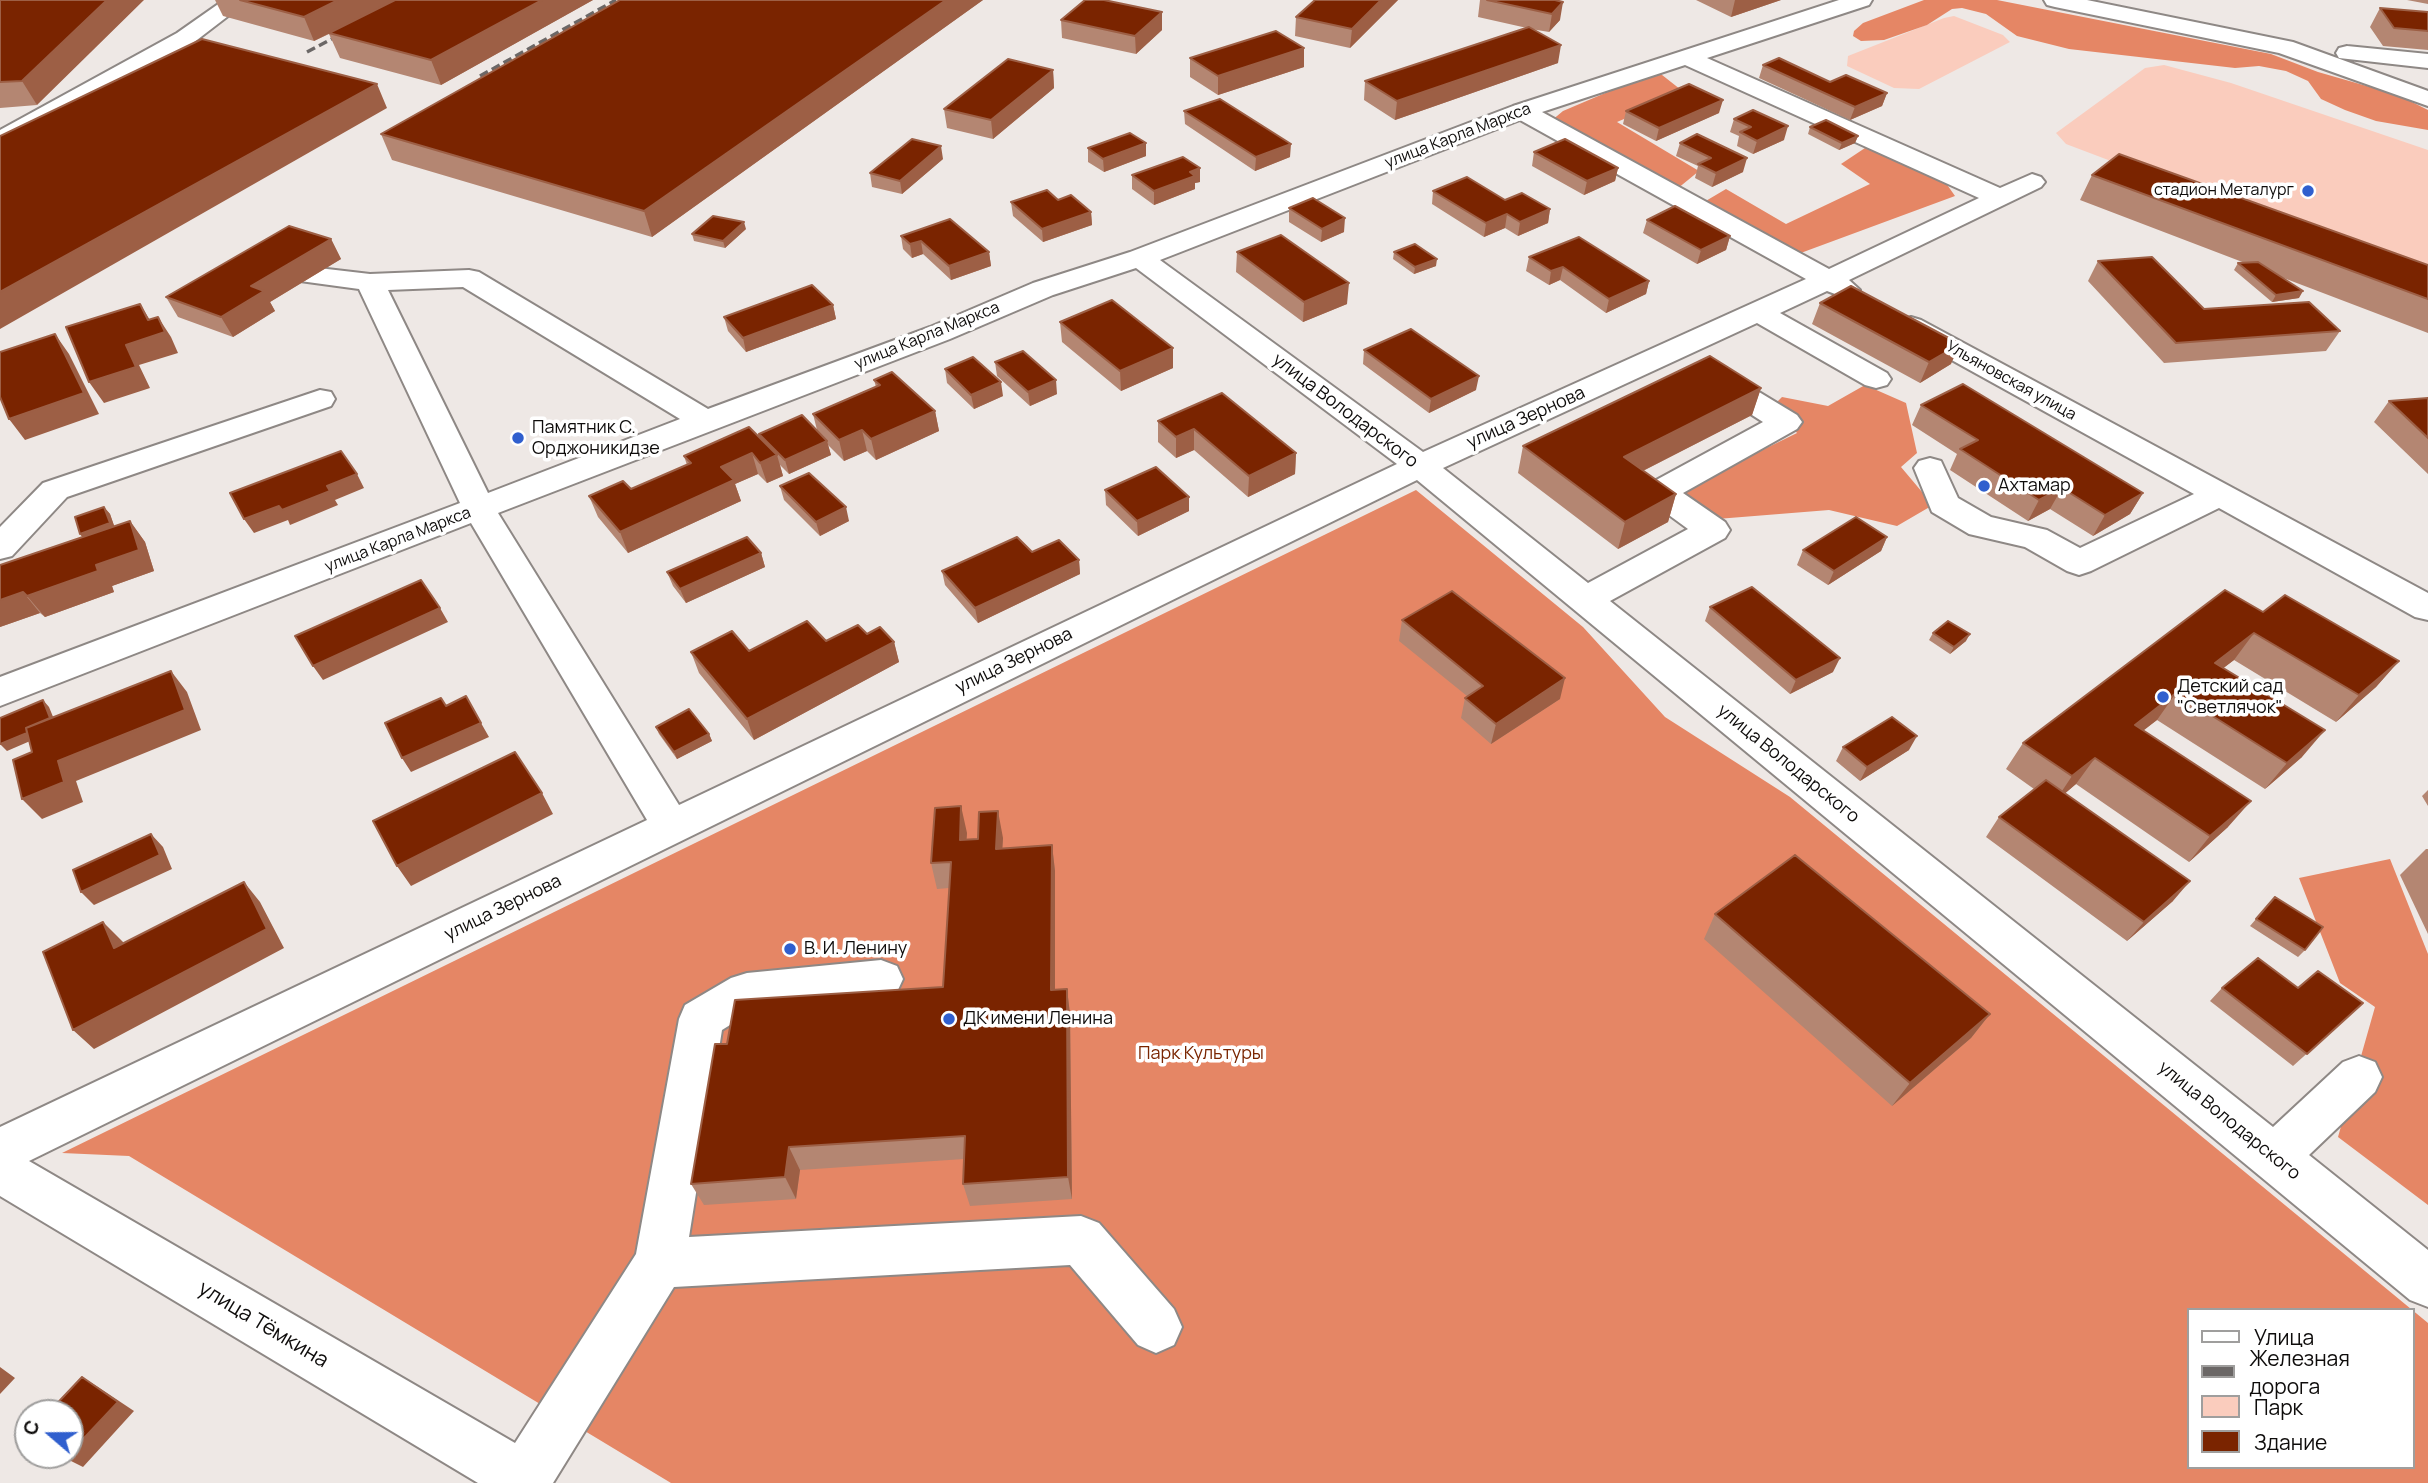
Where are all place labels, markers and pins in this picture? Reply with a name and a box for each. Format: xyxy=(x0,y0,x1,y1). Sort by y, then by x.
place label: стадион Металург xyxy=(2154,181,2294,201)
marker: стадион Металург xyxy=(2300,183,2316,199)
place label: Памятник С. Орджоникидзе xyxy=(532,417,660,460)
marker: Памятник С. Орджоникидзе xyxy=(510,430,526,446)
place label: Ахтамар xyxy=(1998,475,2071,497)
marker: Ахтамар xyxy=(1976,478,1992,494)
place label: Детский сад "Светлячок" xyxy=(2177,676,2283,718)
marker: Детский сад "Светлячок" xyxy=(2155,689,2171,705)
place label: В. И. Ленину xyxy=(804,938,907,960)
marker: В. И. Ленину xyxy=(782,941,798,957)
place label: ДК имени Ленина xyxy=(963,1008,1113,1030)
marker: ДК имени Ленина xyxy=(941,1011,957,1027)

